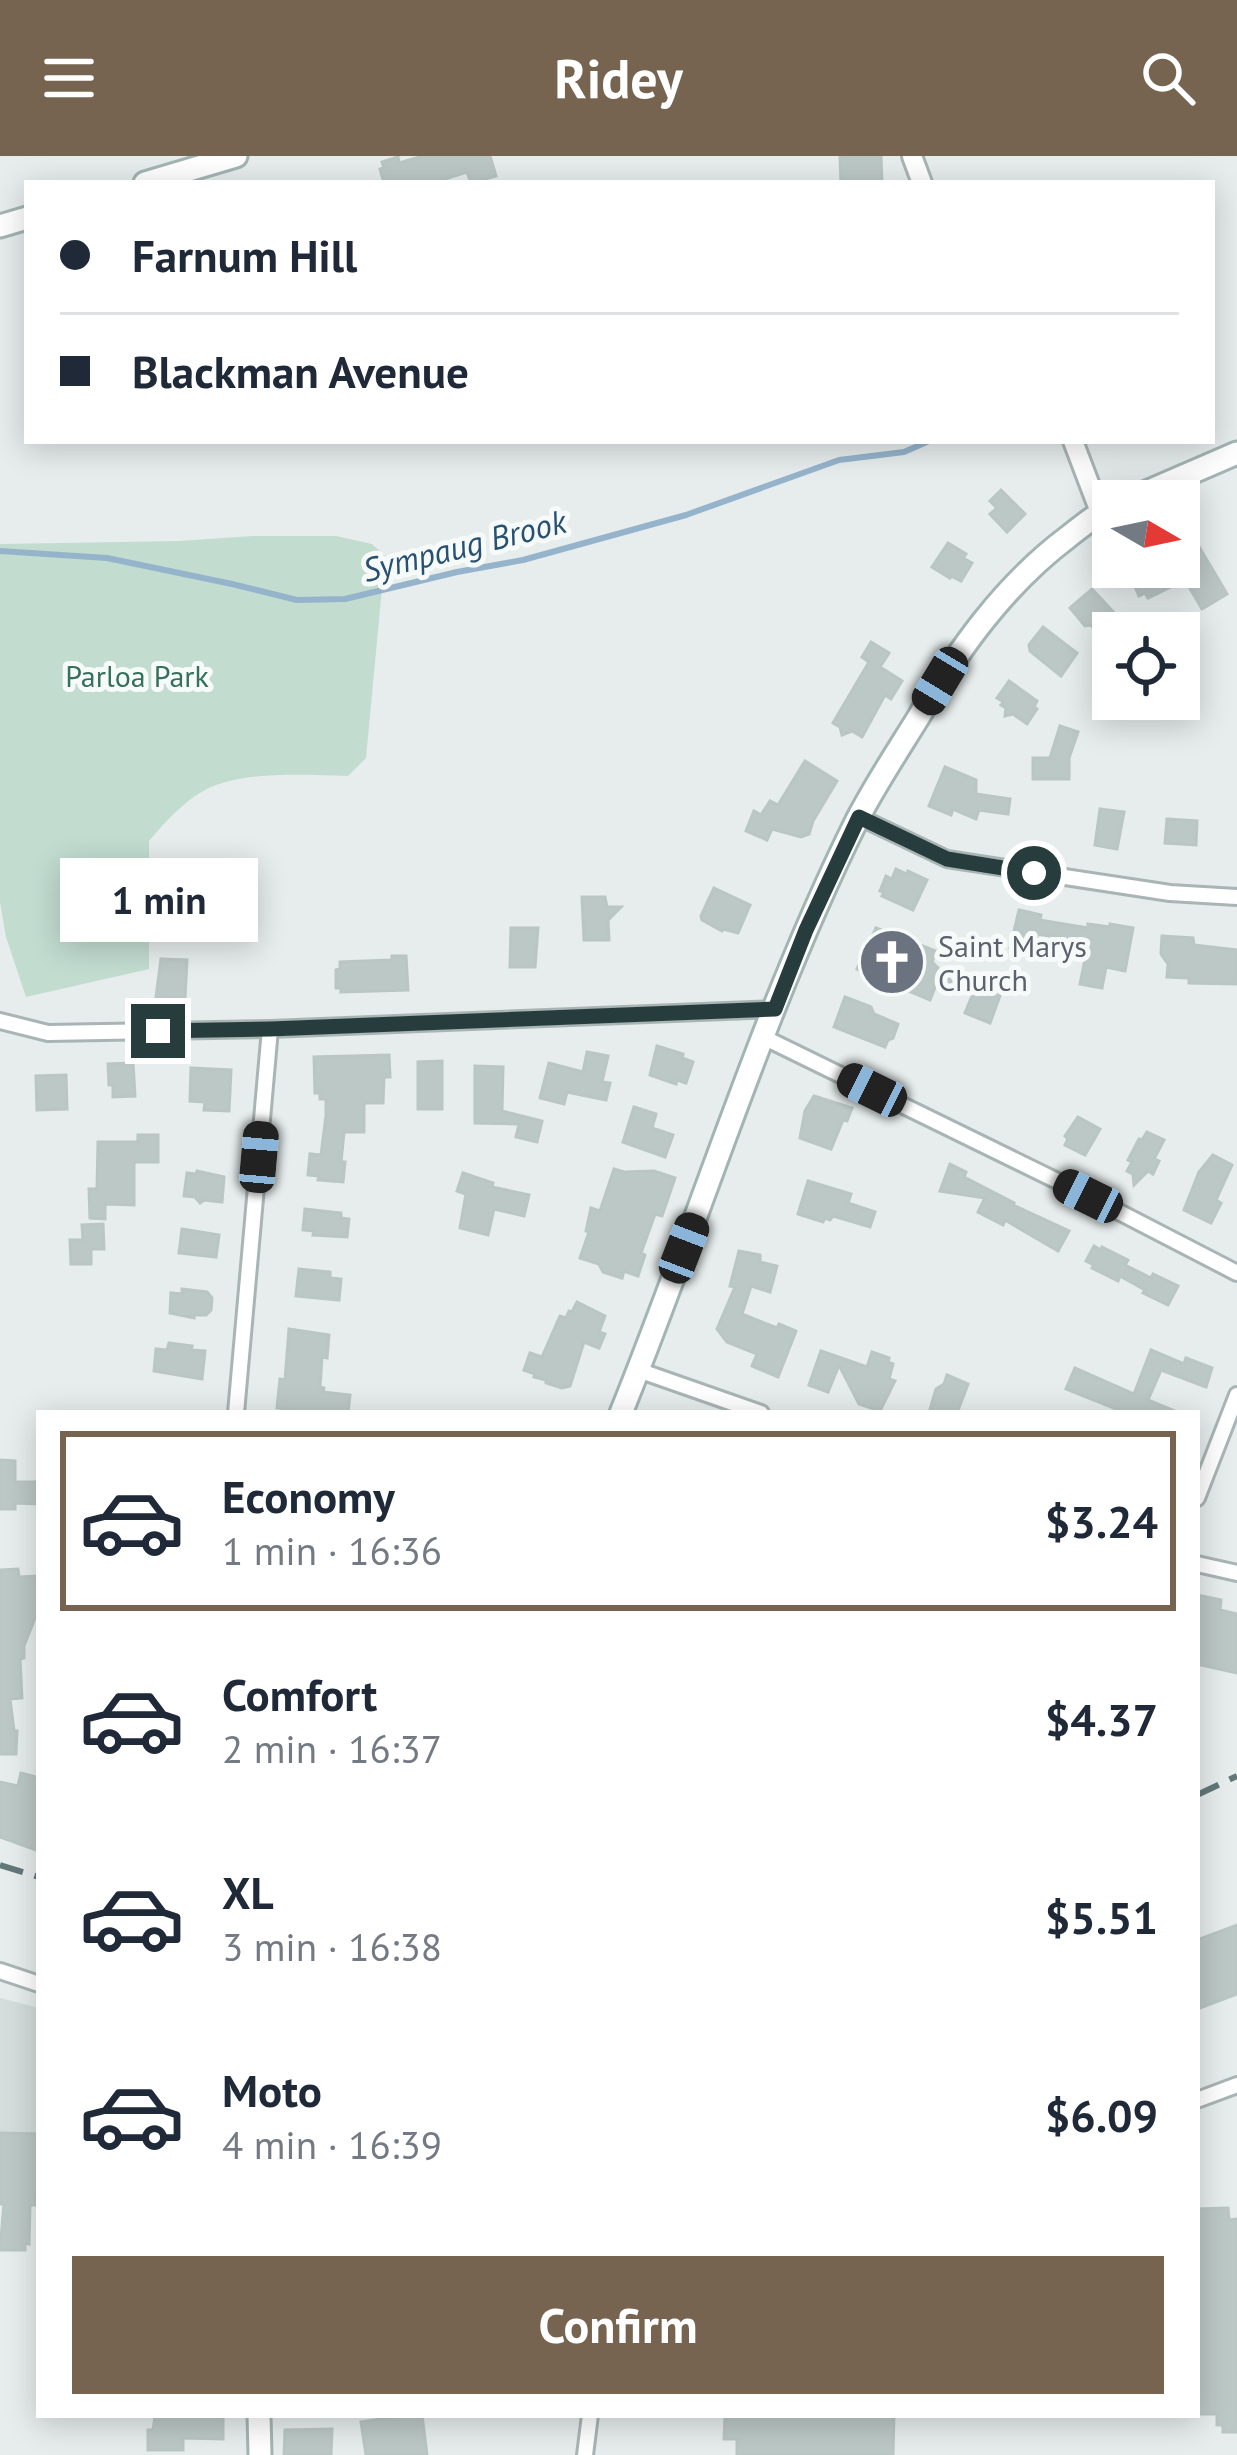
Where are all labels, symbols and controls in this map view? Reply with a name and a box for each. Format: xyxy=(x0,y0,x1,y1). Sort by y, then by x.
text: Ridey xyxy=(554,43,683,113)
icon: menu xyxy=(36,45,102,111)
icon: search xyxy=(1135,45,1201,111)
text: Farnum Hill xyxy=(132,226,357,284)
text: Blackman Avenue xyxy=(132,342,469,400)
north arrow xyxy=(1092,480,1200,588)
map controls xyxy=(1092,480,1200,720)
water label: Sympaug Brook xyxy=(358,499,571,591)
button: locate xyxy=(1092,612,1200,720)
car xyxy=(906,641,974,721)
park label: Parloa Park xyxy=(65,656,209,695)
route start xyxy=(1007,846,1061,900)
callout: 1 min xyxy=(59,857,257,941)
text: 1 min xyxy=(111,874,207,925)
place label: Saint Marys Church xyxy=(938,926,1087,999)
church icon: Saint Marys Church xyxy=(857,927,927,997)
route end xyxy=(131,1004,185,1058)
car xyxy=(832,1058,912,1122)
car xyxy=(238,1120,280,1194)
car xyxy=(1048,1164,1128,1228)
car xyxy=(654,1208,714,1288)
icon: car xyxy=(78,1467,186,1575)
text: Economy xyxy=(222,1467,395,1525)
text: $3.24 xyxy=(1045,1492,1158,1550)
text: 1 min · 16:36 xyxy=(222,1525,442,1576)
icon: car xyxy=(78,1665,186,1773)
text: Comfort xyxy=(222,1665,377,1723)
text: $4.37 xyxy=(1045,1690,1158,1748)
text: 2 min · 16:37 xyxy=(222,1723,442,1774)
icon: car xyxy=(78,1863,186,1971)
text: XL xyxy=(222,1863,274,1921)
text: $5.51 xyxy=(1045,1888,1158,1946)
text: 3 min · 16:38 xyxy=(222,1921,442,1972)
icon: car xyxy=(78,2061,186,2169)
text: Moto xyxy=(222,2061,322,2119)
text: $6.09 xyxy=(1045,2086,1158,2144)
text: 4 min · 16:39 xyxy=(222,2119,442,2170)
button: Confirm xyxy=(72,2256,1164,2394)

